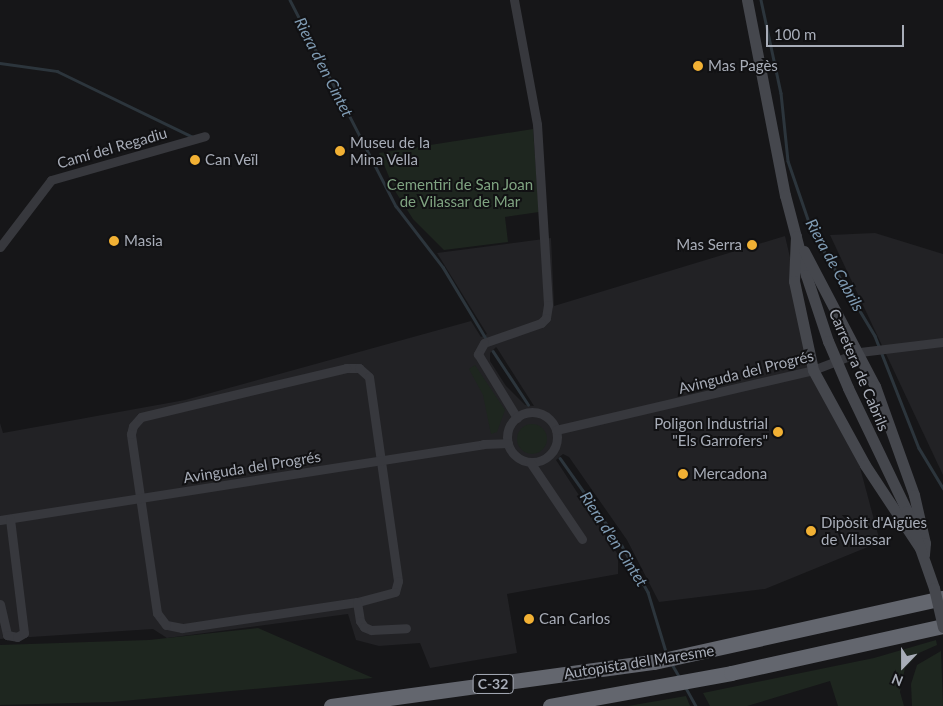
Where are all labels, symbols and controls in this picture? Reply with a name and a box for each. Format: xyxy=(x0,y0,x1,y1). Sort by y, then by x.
water label: Riera d'en Cintet xyxy=(291,14,357,120)
scale bar xyxy=(768,15,906,47)
text: 100 m xyxy=(774,25,816,43)
place label: Mas Pagès xyxy=(708,57,778,75)
marker: Mas Pagès xyxy=(692,60,704,72)
street label: Camí del Regadiu xyxy=(55,124,169,172)
place label: Museu de la Mina Vella xyxy=(350,133,430,168)
marker: Museu de la Mina Vella xyxy=(334,145,346,157)
place label: Can Veïl xyxy=(205,151,259,169)
marker: Can Veïl xyxy=(189,154,201,166)
park label: Cementiri de San Joan de Vilassar de Mar xyxy=(387,175,533,210)
water label: Riera de Cabrils xyxy=(802,215,868,315)
place label: Masia xyxy=(124,232,163,250)
marker: Masia xyxy=(108,235,120,247)
place label: Mas Serra xyxy=(676,236,742,254)
marker: Mas Serra xyxy=(746,239,758,251)
street label: Carretera de Cabrils xyxy=(825,306,893,434)
street label: Avinguda del Progrés xyxy=(677,346,815,398)
place label: Poligon Industrial "Els Garrofers" xyxy=(654,414,768,449)
marker: Poligon Industrial "Els Garrofers" xyxy=(772,426,784,438)
street label: Avinguda del Progrés xyxy=(182,447,322,487)
place label: Mercadona xyxy=(693,465,767,483)
marker: Mercadona xyxy=(677,468,689,480)
water label: Riera d'en Cintet xyxy=(576,488,652,590)
place label: Dipòsit d'Aigües de Vilassar xyxy=(821,513,927,548)
marker: Dipòsit d'Aigües de Vilassar xyxy=(805,525,817,537)
place label: Can Carlos xyxy=(539,610,610,628)
marker: Can Carlos xyxy=(523,613,535,625)
street label: Autopista del Maresme xyxy=(563,641,715,683)
north arrow xyxy=(878,641,928,691)
text: N xyxy=(889,670,905,690)
road number: C-32 xyxy=(472,672,514,696)

